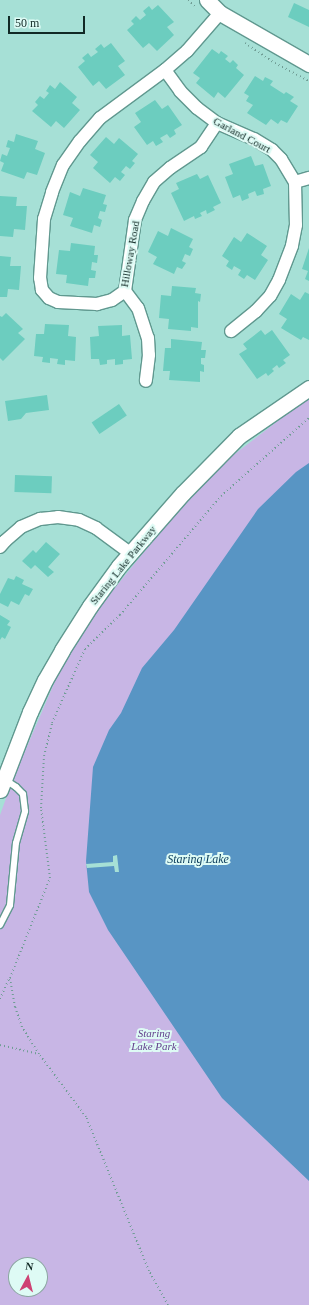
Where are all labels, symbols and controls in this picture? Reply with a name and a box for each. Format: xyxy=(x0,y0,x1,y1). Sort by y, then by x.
scale bar xyxy=(10,8,87,34)
text: 50 m xyxy=(15,16,39,30)
street label: Garland Court xyxy=(211,114,273,156)
street label: Hilloway Road xyxy=(118,220,142,288)
street label: Staring Lake Parkway xyxy=(87,523,159,607)
water label: Staring Lake xyxy=(167,853,229,867)
park label: Staring Lake Park xyxy=(131,1027,177,1053)
north arrow xyxy=(8,1257,48,1297)
text: N xyxy=(25,1260,34,1273)

